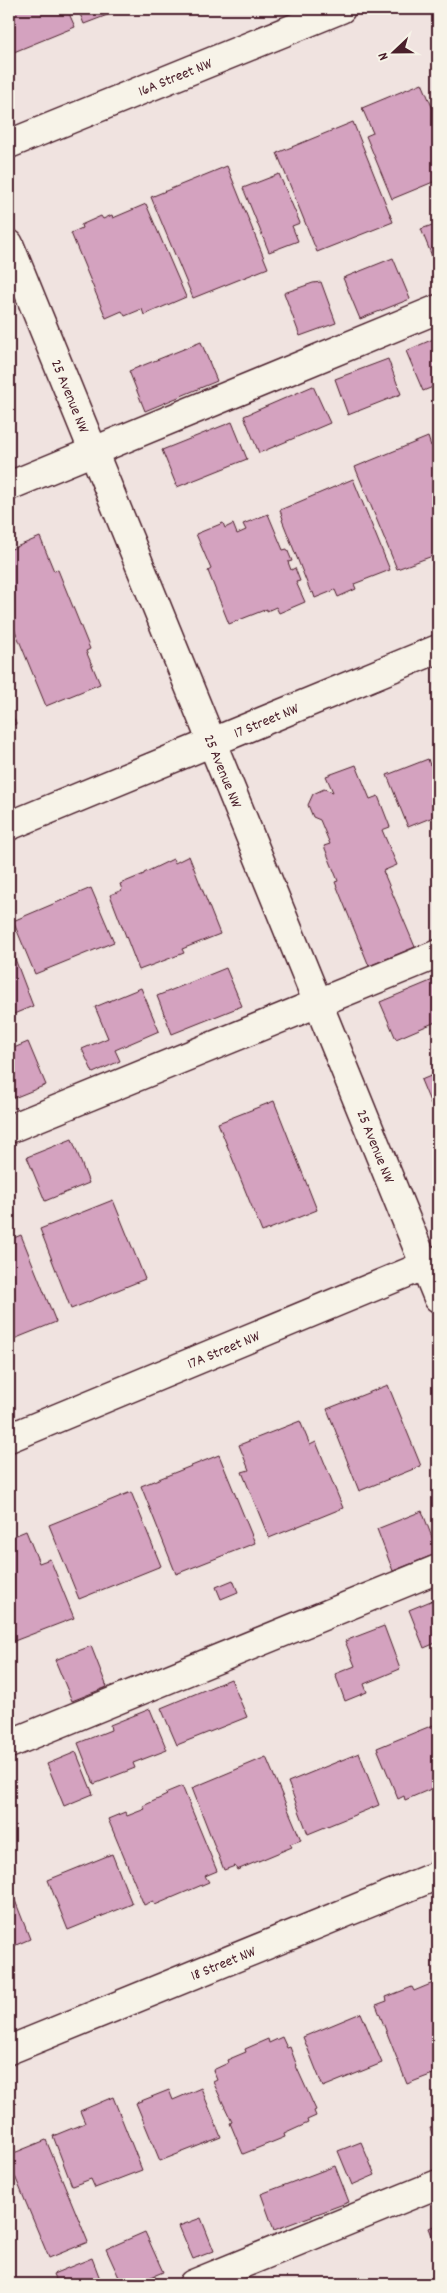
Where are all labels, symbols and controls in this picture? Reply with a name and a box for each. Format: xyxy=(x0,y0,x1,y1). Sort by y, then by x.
north arrow xyxy=(370,28,420,78)
text: N xyxy=(373,49,394,63)
street label: 16A Street NW xyxy=(135,53,216,103)
street label: 25 Avenue NW xyxy=(44,357,94,437)
street label: 17 Street NW xyxy=(231,698,303,745)
street label: 25 Avenue NW xyxy=(197,732,247,812)
street label: 25 Avenue NW xyxy=(350,1107,399,1187)
street label: 17A Street NW xyxy=(184,1326,264,1376)
street label: 18 Street NW xyxy=(188,1941,260,1988)

